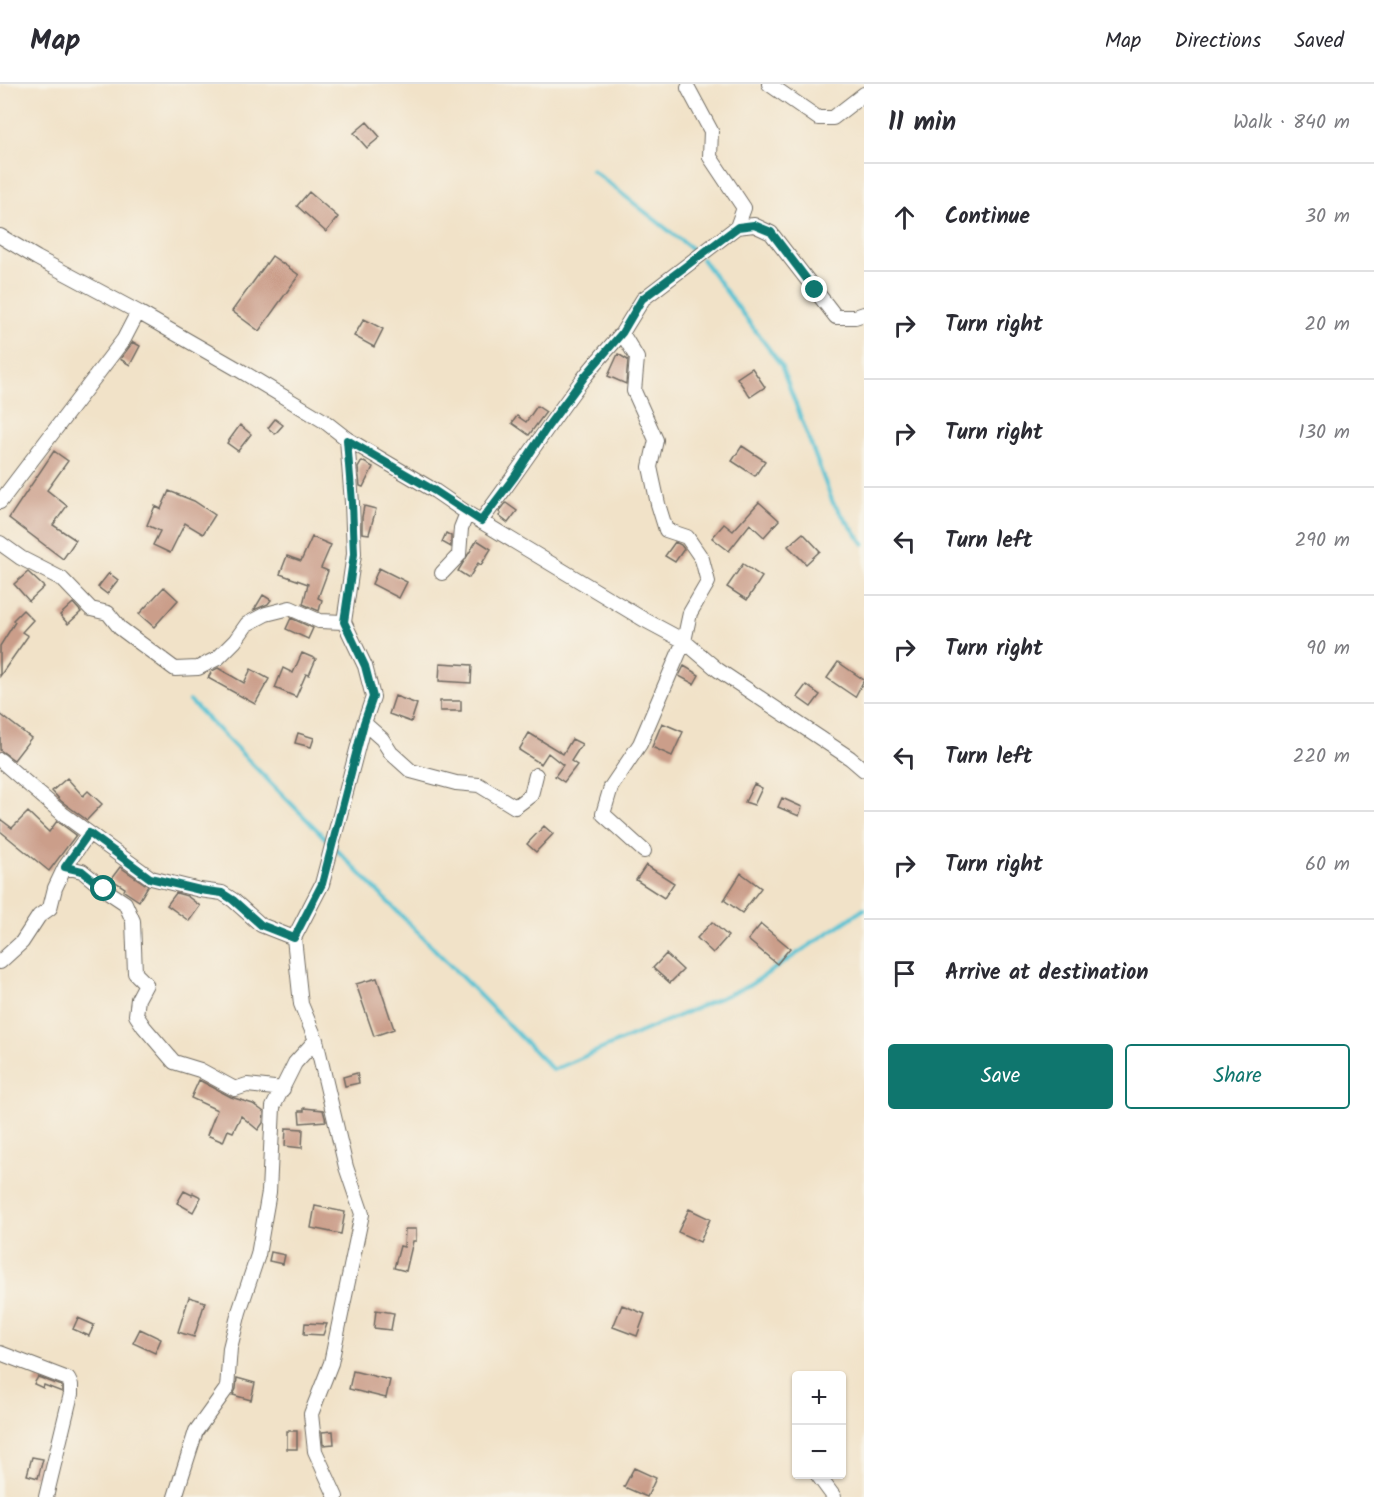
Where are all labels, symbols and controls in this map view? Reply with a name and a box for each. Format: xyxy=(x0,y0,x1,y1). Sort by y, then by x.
text: Map xyxy=(30,19,81,64)
text: Map xyxy=(1105,25,1141,58)
text: Directions xyxy=(1174,25,1261,58)
text: Saved xyxy=(1294,25,1344,58)
text: 11 min xyxy=(888,102,956,144)
text: Walk · 840 m xyxy=(1233,107,1350,139)
text: Continue xyxy=(945,200,1030,235)
icon: ahead xyxy=(888,201,921,234)
text: 30 m xyxy=(1305,201,1350,233)
route end xyxy=(801,276,827,302)
text: Turn right xyxy=(945,308,1043,343)
icon: right xyxy=(888,309,921,342)
text: 20 m xyxy=(1304,309,1350,341)
text: Turn right xyxy=(945,416,1043,451)
icon: right xyxy=(888,417,921,450)
text: 130 m xyxy=(1298,417,1350,449)
text: Turn left xyxy=(945,524,1032,559)
icon: left xyxy=(888,525,921,558)
text: 290 m xyxy=(1295,525,1350,557)
text: Turn right xyxy=(945,632,1043,667)
icon: right xyxy=(888,633,921,666)
text: 90 m xyxy=(1306,633,1350,665)
text: Turn left xyxy=(945,740,1032,775)
icon: left xyxy=(888,741,921,774)
text: 220 m xyxy=(1293,741,1350,773)
text: Turn right xyxy=(945,848,1043,883)
icon: right xyxy=(888,849,921,882)
text: 60 m xyxy=(1305,849,1350,881)
route start xyxy=(90,875,116,901)
text: Arrive at destination xyxy=(945,956,1148,991)
icon: arrive xyxy=(888,957,921,990)
button: Save xyxy=(888,1044,1113,1109)
button: Share xyxy=(1125,1044,1350,1109)
map controls xyxy=(792,1371,846,1479)
button: + xyxy=(792,1371,846,1425)
button: − xyxy=(792,1425,846,1479)

